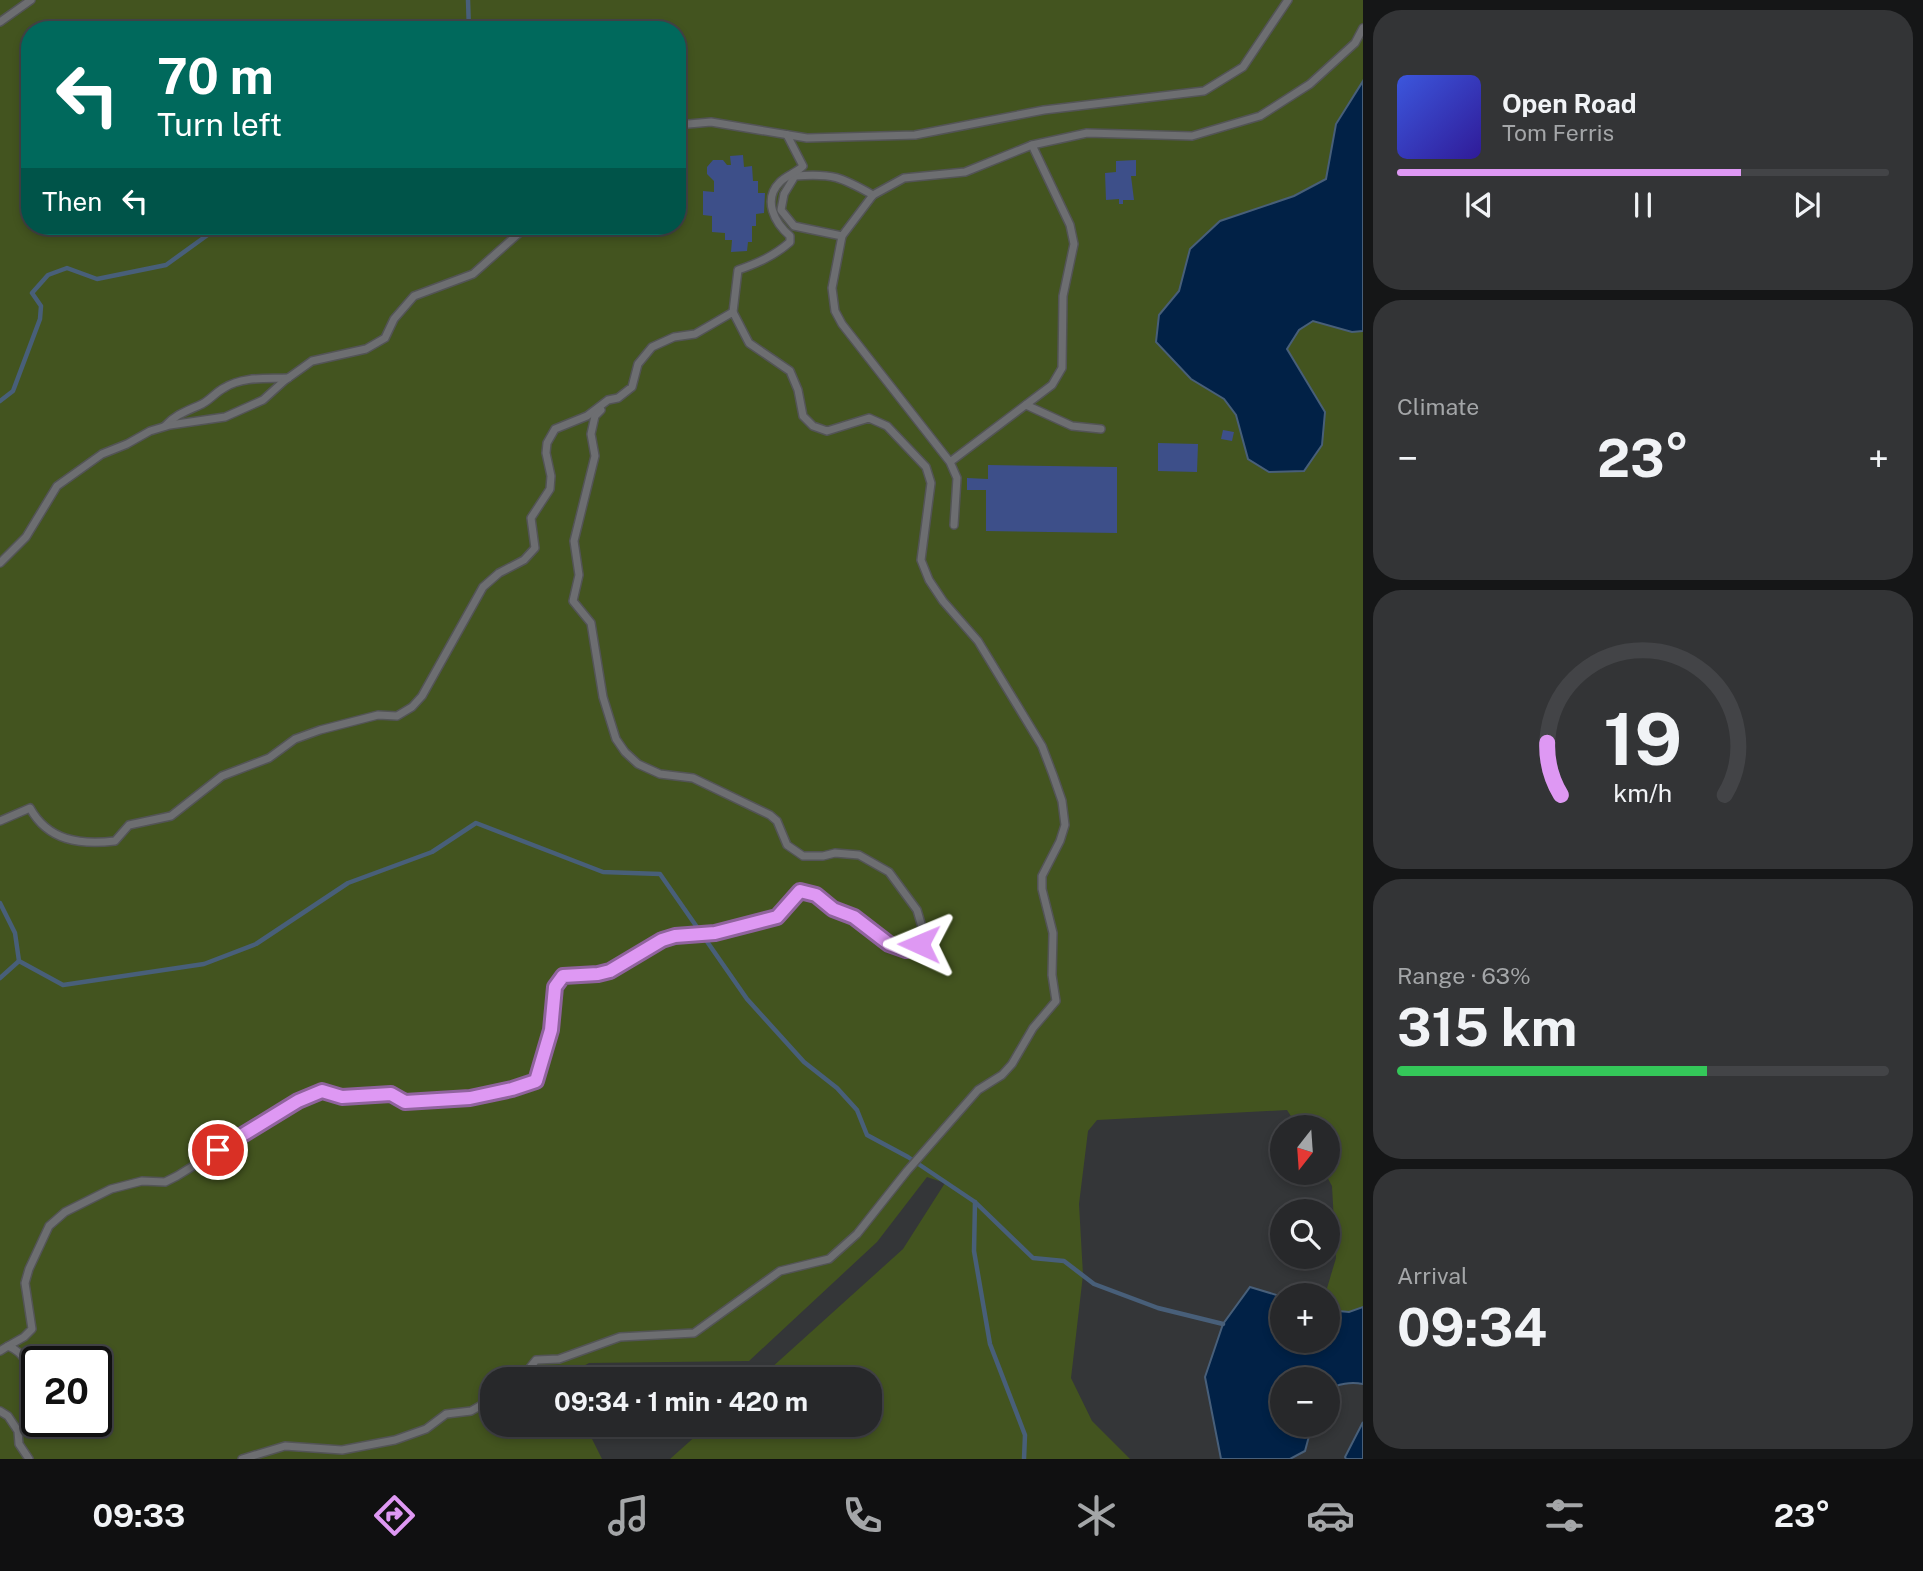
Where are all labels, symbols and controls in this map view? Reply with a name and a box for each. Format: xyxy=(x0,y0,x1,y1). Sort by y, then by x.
text: 70 m xyxy=(157,47,274,105)
icon: left xyxy=(42,49,133,140)
text: Open Road xyxy=(1502,88,1637,119)
text: Turn left xyxy=(157,106,282,143)
text: Tom Ferris xyxy=(1502,119,1614,146)
icon: left xyxy=(116,182,154,220)
text: Then xyxy=(42,186,102,217)
icon: previous xyxy=(1460,186,1498,224)
icon: pause xyxy=(1624,186,1662,224)
icon: next xyxy=(1788,186,1826,224)
text: Climate xyxy=(1397,393,1479,420)
text: 23° xyxy=(1597,428,1689,489)
text: − xyxy=(1397,436,1418,481)
text: + xyxy=(1868,436,1889,481)
text: 19 xyxy=(1603,697,1683,782)
text: km/h xyxy=(1614,778,1672,808)
position arrow xyxy=(882,907,956,981)
text: Range · 63% xyxy=(1397,962,1531,989)
text: 315 km xyxy=(1397,997,1577,1058)
north arrow xyxy=(1270,1115,1340,1185)
map controls xyxy=(1270,1115,1340,1437)
pin xyxy=(188,1120,248,1180)
icon: arrive xyxy=(199,1131,237,1169)
button: search xyxy=(1270,1199,1340,1269)
text: Arrival xyxy=(1397,1262,1468,1289)
button: + xyxy=(1270,1283,1340,1353)
text: 09:34 xyxy=(1397,1297,1547,1358)
speed limit sign: 20 xyxy=(21,1346,112,1437)
button: − xyxy=(1270,1367,1340,1437)
text: 09:34 · 1 min · 420 m xyxy=(554,1386,808,1417)
icon: directions xyxy=(370,1491,419,1540)
icon: music xyxy=(604,1491,653,1540)
icon: phone xyxy=(838,1491,887,1540)
icon: climate xyxy=(1072,1491,1121,1540)
icon: car xyxy=(1306,1491,1355,1540)
icon: filters xyxy=(1540,1491,1589,1540)
text: 09:33 xyxy=(92,1497,185,1534)
text: 23° xyxy=(1774,1497,1831,1534)

